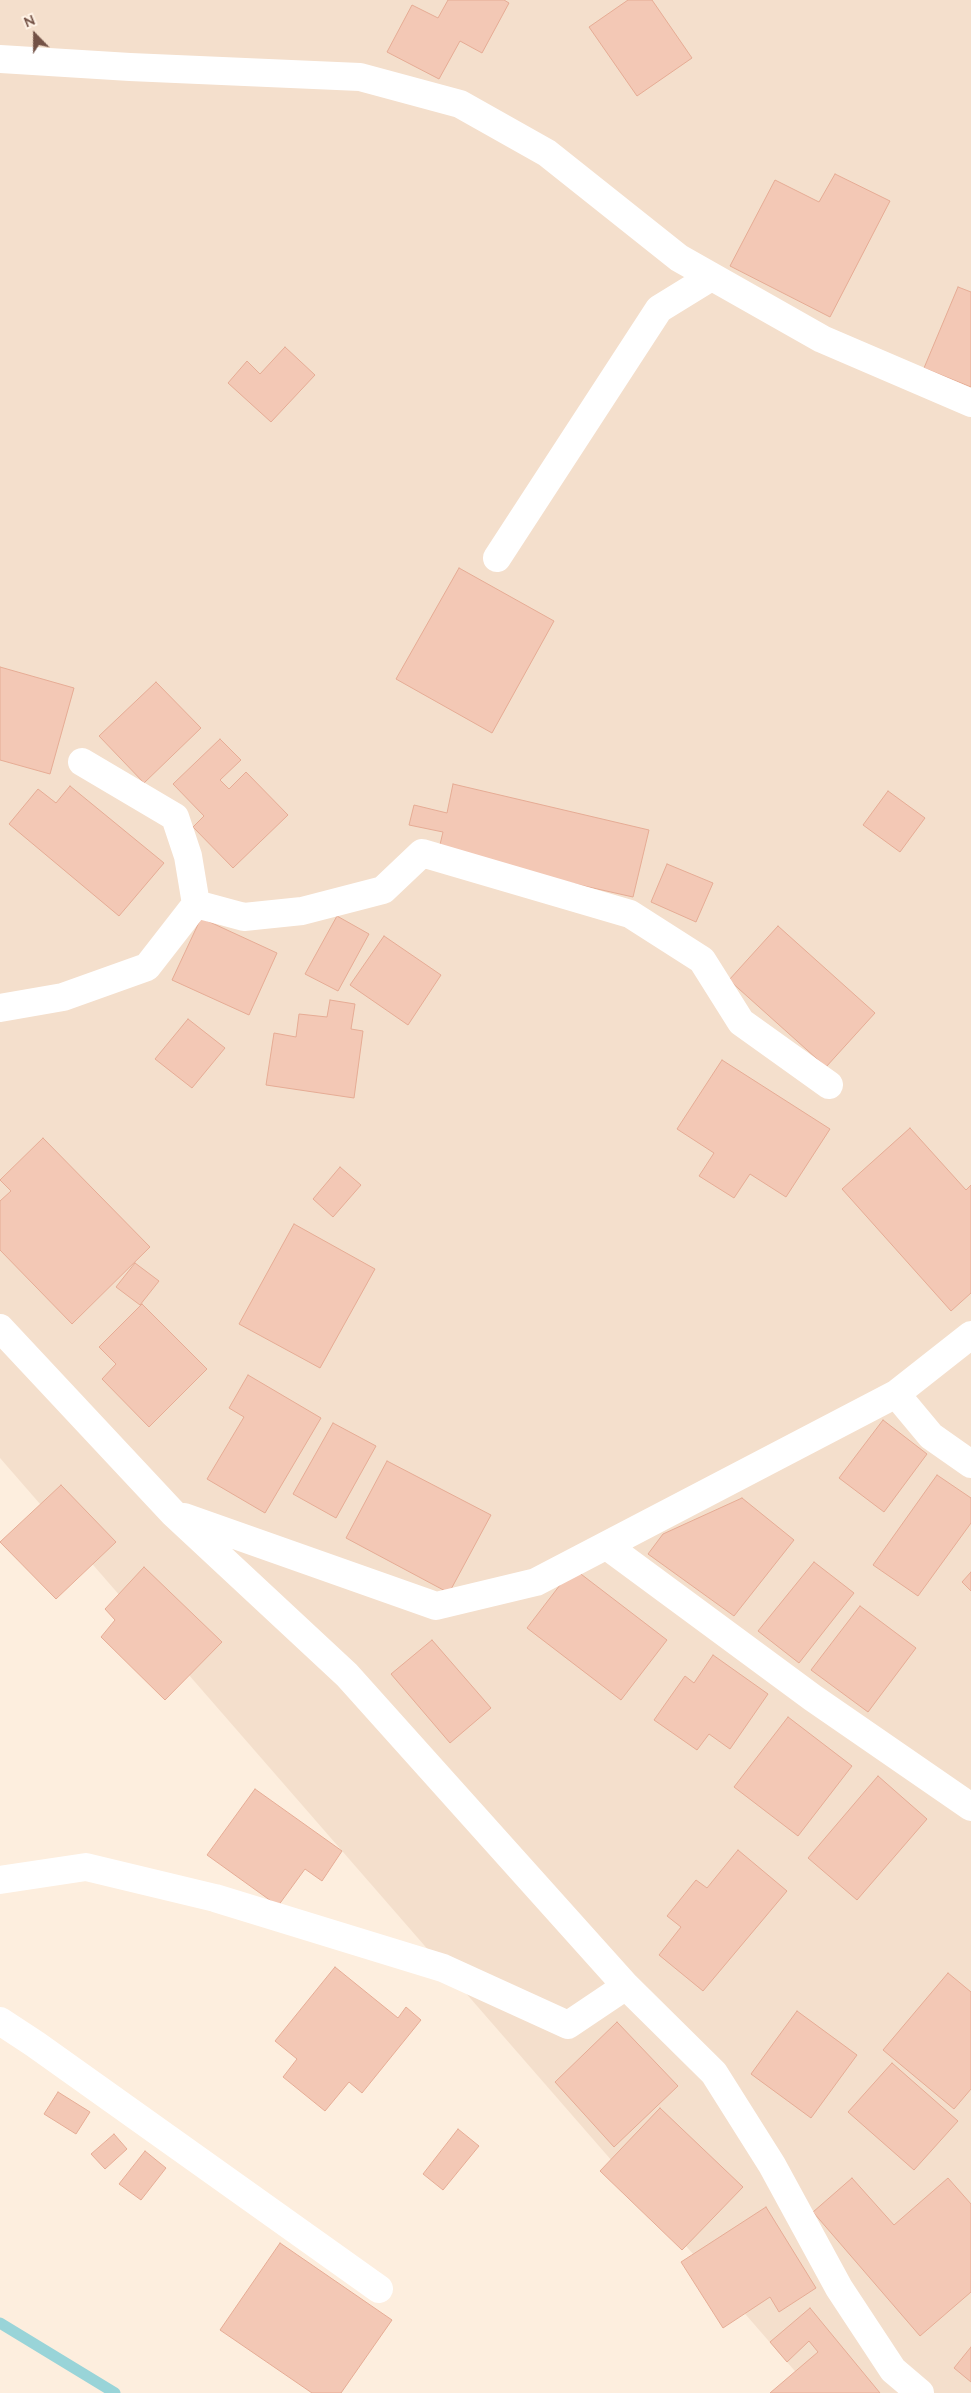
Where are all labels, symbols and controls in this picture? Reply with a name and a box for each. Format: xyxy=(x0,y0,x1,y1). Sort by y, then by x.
north arrow xyxy=(10,10,60,60)
text: N xyxy=(21,11,38,31)

